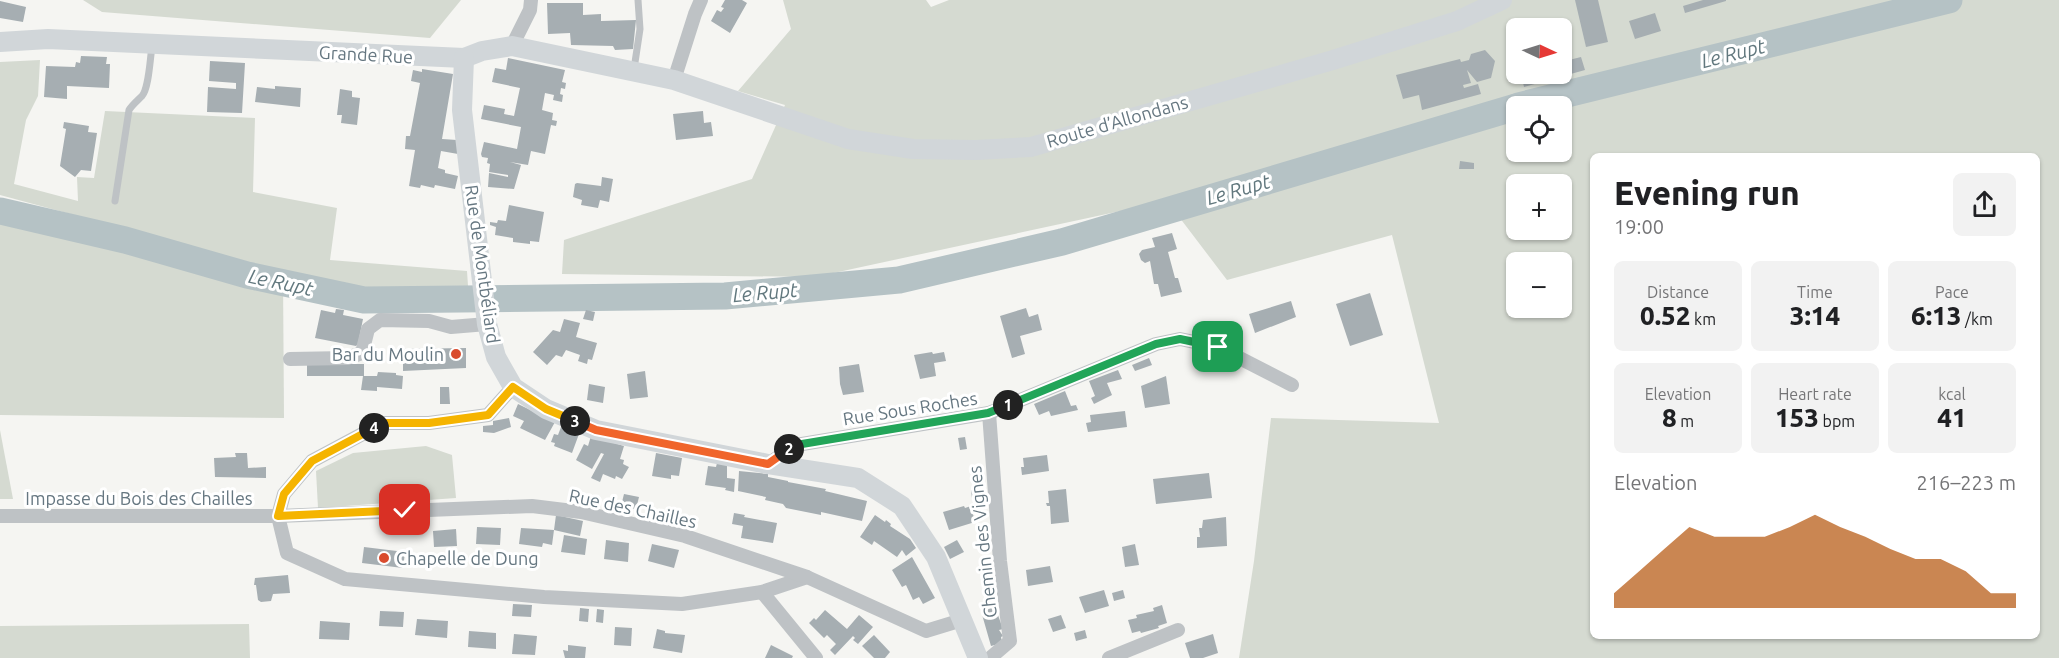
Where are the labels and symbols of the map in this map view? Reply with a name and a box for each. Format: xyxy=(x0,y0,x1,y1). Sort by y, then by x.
north arrow xyxy=(1506,18,1572,84)
water label: Le Rupt xyxy=(1699,34,1768,72)
street label: Grande Rue xyxy=(318,42,414,66)
street label: Route d’Allondans xyxy=(1044,91,1190,151)
water label: Le Rupt xyxy=(1203,169,1273,209)
street label: Rue de Montbéliard xyxy=(462,183,504,345)
water label: Le Rupt xyxy=(247,264,315,300)
water label: Le Rupt xyxy=(732,278,799,306)
pin xyxy=(1192,321,1243,372)
place label: Bar du Moulin xyxy=(332,344,444,364)
marker: Bar du Moulin xyxy=(449,347,463,361)
street label: Rue Sous Roches xyxy=(841,387,979,429)
pin: 1 xyxy=(993,390,1023,420)
pin: 3 xyxy=(560,406,590,436)
pin: 4 xyxy=(359,413,389,443)
pin: 2 xyxy=(774,434,804,464)
street label: Chemin des Vignes xyxy=(964,465,1000,619)
pin xyxy=(379,484,430,535)
street label: Rue des Chailles xyxy=(567,485,699,531)
street label: Impasse du Bois des Chailles xyxy=(25,488,253,508)
place label: Chapelle de Dung xyxy=(396,548,539,568)
marker: Chapelle de Dung xyxy=(377,551,391,565)

